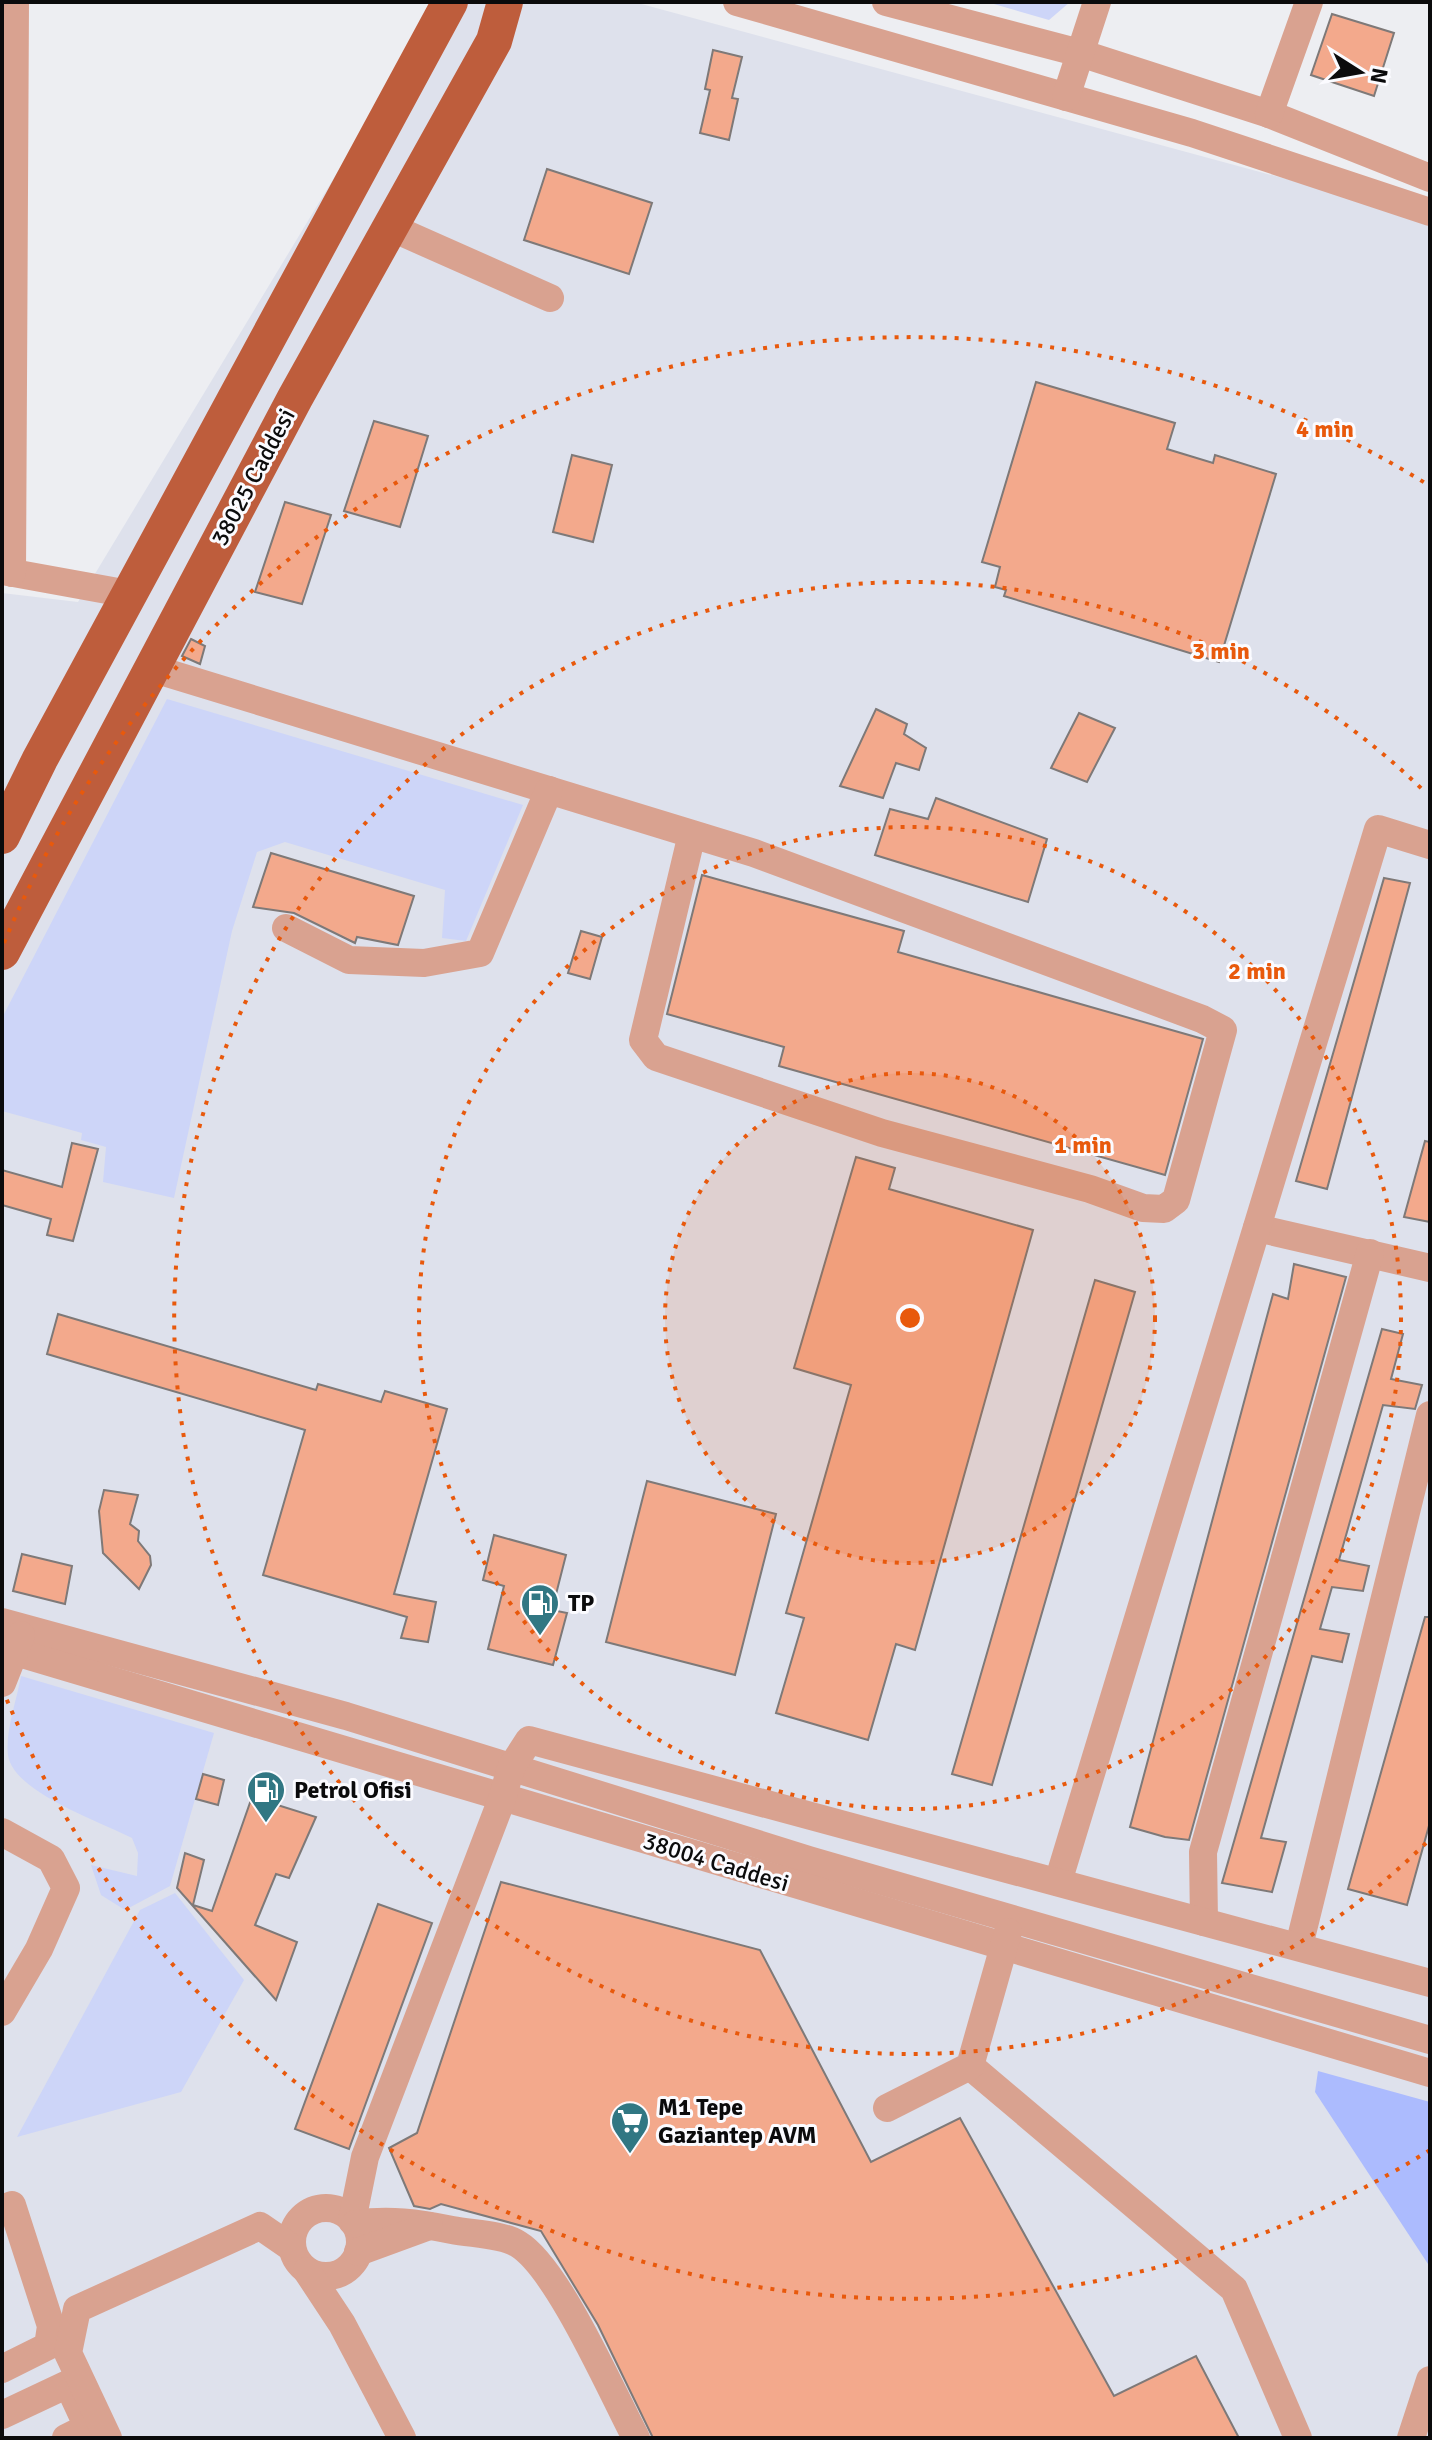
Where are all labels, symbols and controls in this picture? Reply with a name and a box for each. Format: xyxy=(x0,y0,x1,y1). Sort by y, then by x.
north arrow xyxy=(1320,32,1400,112)
text: N xyxy=(1364,66,1394,86)
street label: 38025 Caddesi xyxy=(204,403,302,551)
text: 4 min xyxy=(1296,414,1354,444)
text: 3 min xyxy=(1192,636,1250,666)
text: 2 min xyxy=(1228,956,1286,986)
text: 1 min xyxy=(1054,1130,1112,1160)
centre of rings xyxy=(896,1304,924,1332)
fuel station icon: TP xyxy=(519,1582,561,1637)
place label: TP xyxy=(568,1588,594,1618)
fuel station icon: Petrol Ofisi xyxy=(245,1769,287,1824)
place label: Petrol Ofisi xyxy=(294,1775,412,1805)
street label: 38004 Caddesi xyxy=(639,1826,793,1898)
place label: M1 Tepe Gaziantep AVM xyxy=(658,2092,817,2150)
supermarket icon: M1 Tepe Gaziantep AVM xyxy=(609,2100,651,2155)

